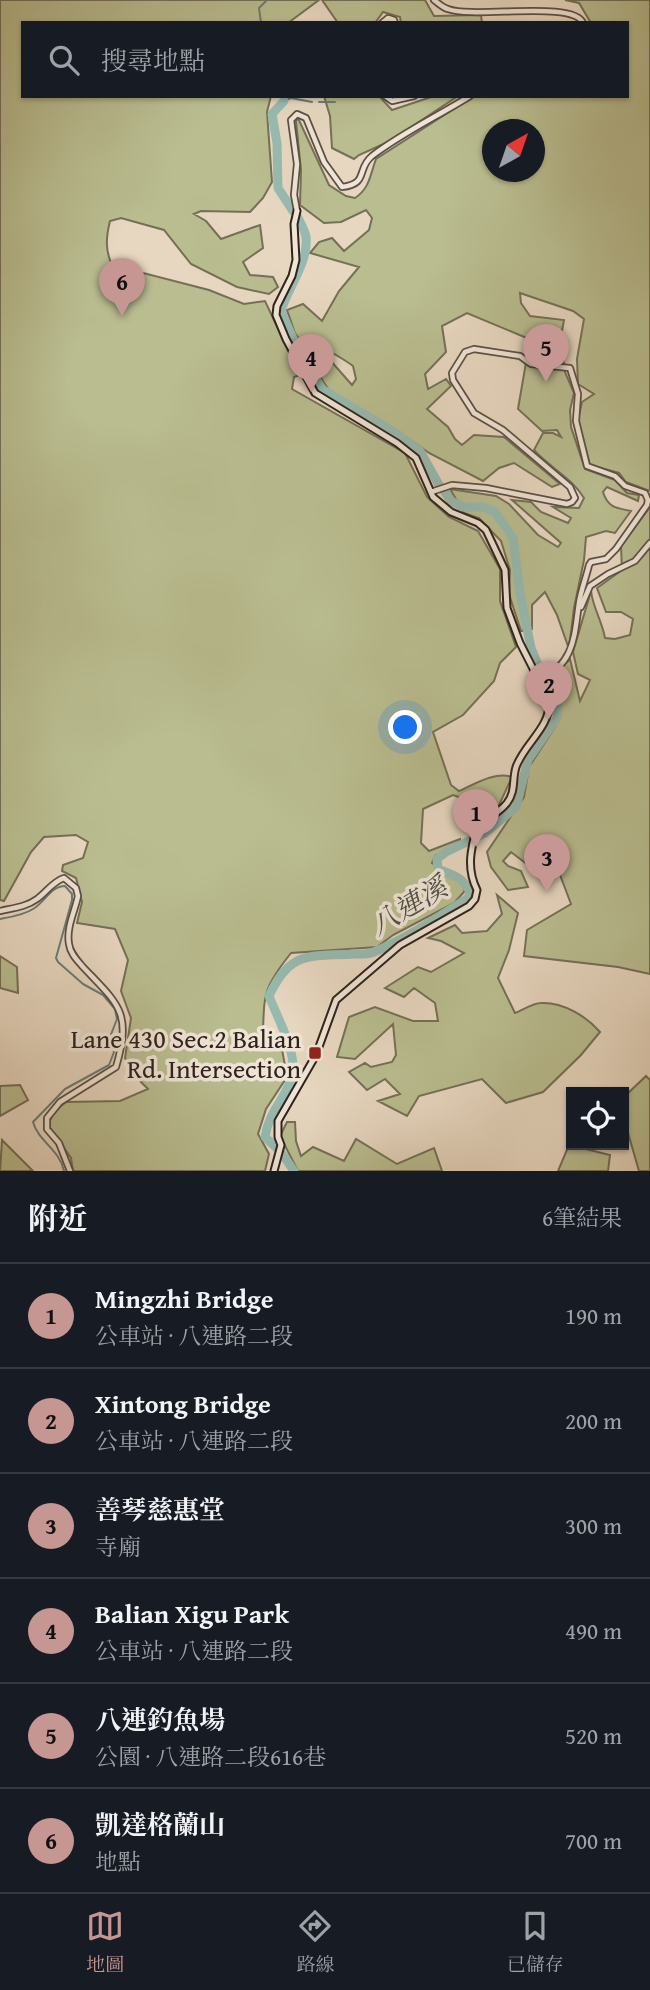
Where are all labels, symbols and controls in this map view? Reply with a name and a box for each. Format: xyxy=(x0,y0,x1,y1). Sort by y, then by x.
search box xyxy=(21,21,629,98)
icon: search xyxy=(45,41,83,79)
text: 搜尋地點 xyxy=(101,41,205,80)
north arrow xyxy=(482,119,545,182)
pin: 6 xyxy=(99,258,145,316)
pin: 5 xyxy=(523,324,569,382)
pin: 4 xyxy=(288,334,334,392)
pin: 2 xyxy=(526,661,572,719)
your location xyxy=(388,710,422,744)
pin: 1 xyxy=(453,789,499,847)
pin: 3 xyxy=(524,834,570,892)
water label: 八連溪 xyxy=(361,864,457,944)
place label: Lane 430 Sec.2 Balian Rd. Intersection xyxy=(71,1019,301,1088)
marker: Lane 430 Sec.2 Balian Rd. Intersection xyxy=(307,1045,323,1061)
map controls xyxy=(566,1087,629,1150)
button: locate xyxy=(566,1087,629,1150)
text: 附近 xyxy=(28,1196,88,1240)
text: 6筆結果 xyxy=(542,1201,622,1234)
text: Mingzhi Bridge xyxy=(95,1279,273,1318)
text: 1 xyxy=(45,1299,57,1332)
text: 190 m xyxy=(565,1299,622,1332)
text: 公車站 · 八連路二段 xyxy=(95,1319,293,1352)
text: Xintong Bridge xyxy=(95,1384,271,1423)
text: 2 xyxy=(45,1404,57,1437)
text: 200 m xyxy=(565,1404,622,1437)
text: 公車站 · 八連路二段 xyxy=(95,1424,293,1457)
text: 善琴慈惠堂 xyxy=(95,1490,225,1529)
text: 3 xyxy=(45,1509,57,1542)
text: 300 m xyxy=(565,1509,622,1542)
text: 寺廟 xyxy=(95,1530,141,1563)
text: Balian Xigu Park xyxy=(95,1594,289,1633)
text: 4 xyxy=(45,1614,57,1647)
text: 490 m xyxy=(565,1614,622,1647)
text: 公車站 · 八連路二段 xyxy=(95,1634,293,1667)
text: 八連釣魚場 xyxy=(95,1700,225,1739)
text: 5 xyxy=(45,1719,57,1752)
text: 520 m xyxy=(565,1719,622,1752)
text: 公園 · 八連路二段616巷 xyxy=(95,1740,326,1773)
text: 凱達格蘭山 xyxy=(95,1805,225,1844)
text: 6 xyxy=(45,1824,57,1857)
text: 700 m xyxy=(565,1824,622,1857)
text: 地點 xyxy=(95,1845,141,1878)
tab: 地圖 xyxy=(86,1907,124,1978)
tab: 路線 xyxy=(296,1907,335,1978)
tab: 已儲存 xyxy=(507,1907,564,1978)

